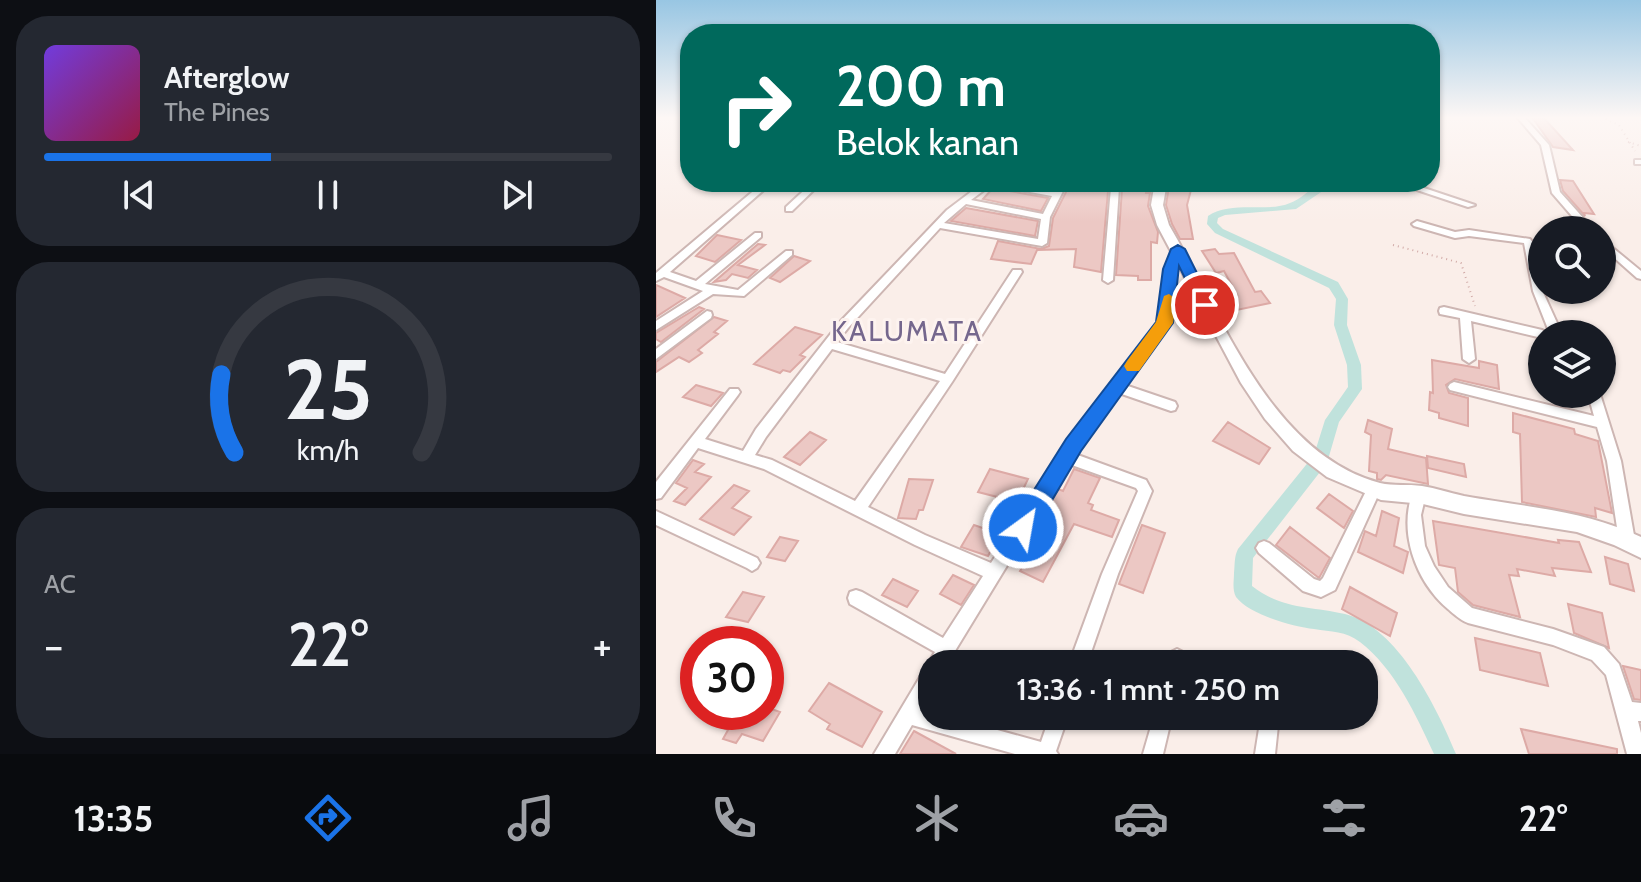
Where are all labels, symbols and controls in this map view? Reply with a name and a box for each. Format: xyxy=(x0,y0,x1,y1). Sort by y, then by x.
text: 200 m xyxy=(836,52,1006,120)
icon: right xyxy=(704,56,808,160)
text: Afterglow xyxy=(164,59,290,96)
text: The Pines xyxy=(164,96,270,128)
text: Belok kanan xyxy=(836,120,1019,164)
icon: previous xyxy=(117,173,161,217)
icon: pause xyxy=(306,173,350,217)
icon: next xyxy=(495,173,539,217)
map controls xyxy=(1528,216,1616,408)
button: search xyxy=(1528,216,1616,304)
pin xyxy=(1171,271,1239,339)
icon: arrive xyxy=(1183,283,1227,327)
district label: KALUMATA xyxy=(831,314,983,348)
button: layers xyxy=(1528,320,1616,408)
text: 25 xyxy=(284,339,372,440)
text: km/h xyxy=(297,432,359,467)
position arrow xyxy=(981,486,1065,570)
text: AC xyxy=(44,568,76,600)
text: 22° xyxy=(288,608,368,681)
text: − xyxy=(44,619,63,672)
text: + xyxy=(593,619,612,672)
speed limit sign: 30 xyxy=(680,626,784,730)
text: 13:36 · 1 mnt · 250 m xyxy=(1016,671,1280,708)
icon: directions xyxy=(300,790,356,846)
icon: music xyxy=(503,790,559,846)
icon: phone xyxy=(706,790,762,846)
icon: climate xyxy=(909,790,965,846)
icon: car xyxy=(1113,790,1169,846)
icon: filters xyxy=(1316,790,1372,846)
text: 13:35 xyxy=(74,796,153,840)
text: 22° xyxy=(1519,796,1567,840)

